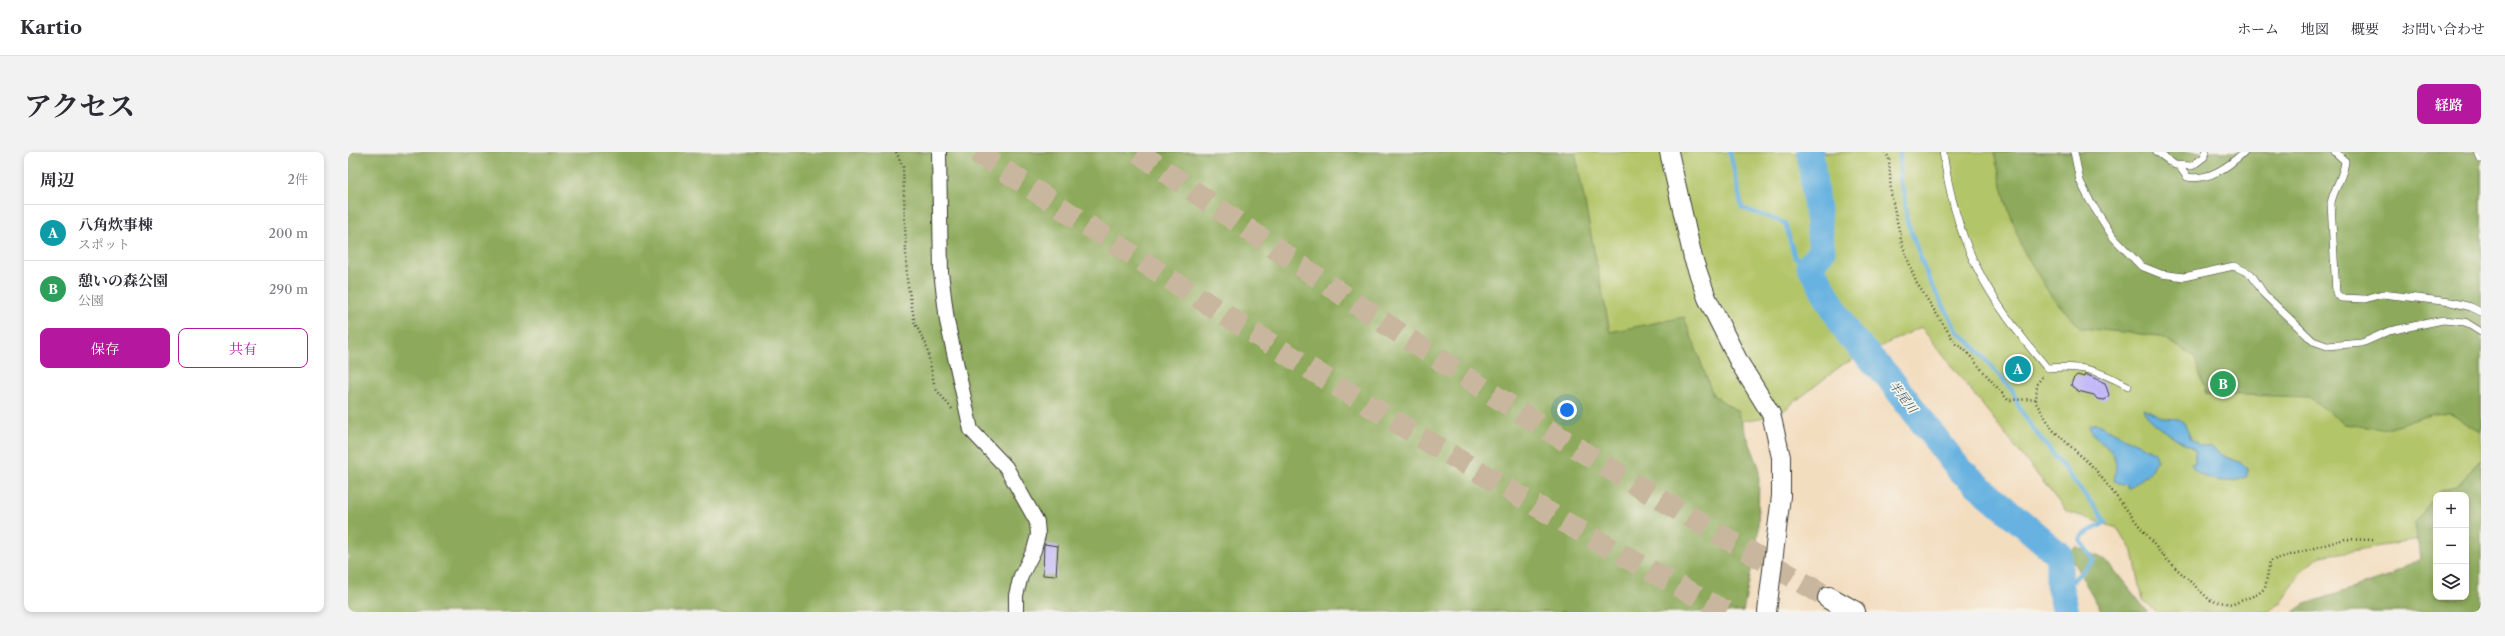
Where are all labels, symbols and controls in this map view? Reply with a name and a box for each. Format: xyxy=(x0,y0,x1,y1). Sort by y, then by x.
text: Kartio xyxy=(20,16,82,39)
text: ホーム xyxy=(2237,20,2279,38)
text: 地図 xyxy=(2301,20,2329,38)
text: 概要 xyxy=(2351,20,2379,38)
text: お問い合わせ xyxy=(2401,20,2485,38)
button: 経路 xyxy=(2417,84,2481,124)
text: アクセス xyxy=(24,89,135,123)
text: 周辺 xyxy=(40,170,74,190)
text: 2件 xyxy=(288,171,308,187)
text: 八角炊事棟 xyxy=(78,215,153,234)
text: A xyxy=(48,225,58,241)
text: 200 m xyxy=(268,225,308,241)
text: スポット xyxy=(78,236,130,252)
text: 憩いの森公園 xyxy=(78,271,168,290)
text: B xyxy=(48,281,58,297)
text: 290 m xyxy=(269,281,308,297)
text: 公園 xyxy=(78,292,104,308)
button: 保存 xyxy=(40,328,170,368)
button: 共有 xyxy=(178,328,308,368)
pin: A xyxy=(2005,354,2031,384)
pin: B xyxy=(2210,369,2236,399)
water label: 半尾川 xyxy=(1887,378,1921,417)
your location xyxy=(1557,400,1577,420)
map controls xyxy=(2433,492,2469,600)
button: + xyxy=(2433,492,2469,528)
button: − xyxy=(2433,528,2469,564)
button: layers xyxy=(2433,564,2469,600)

